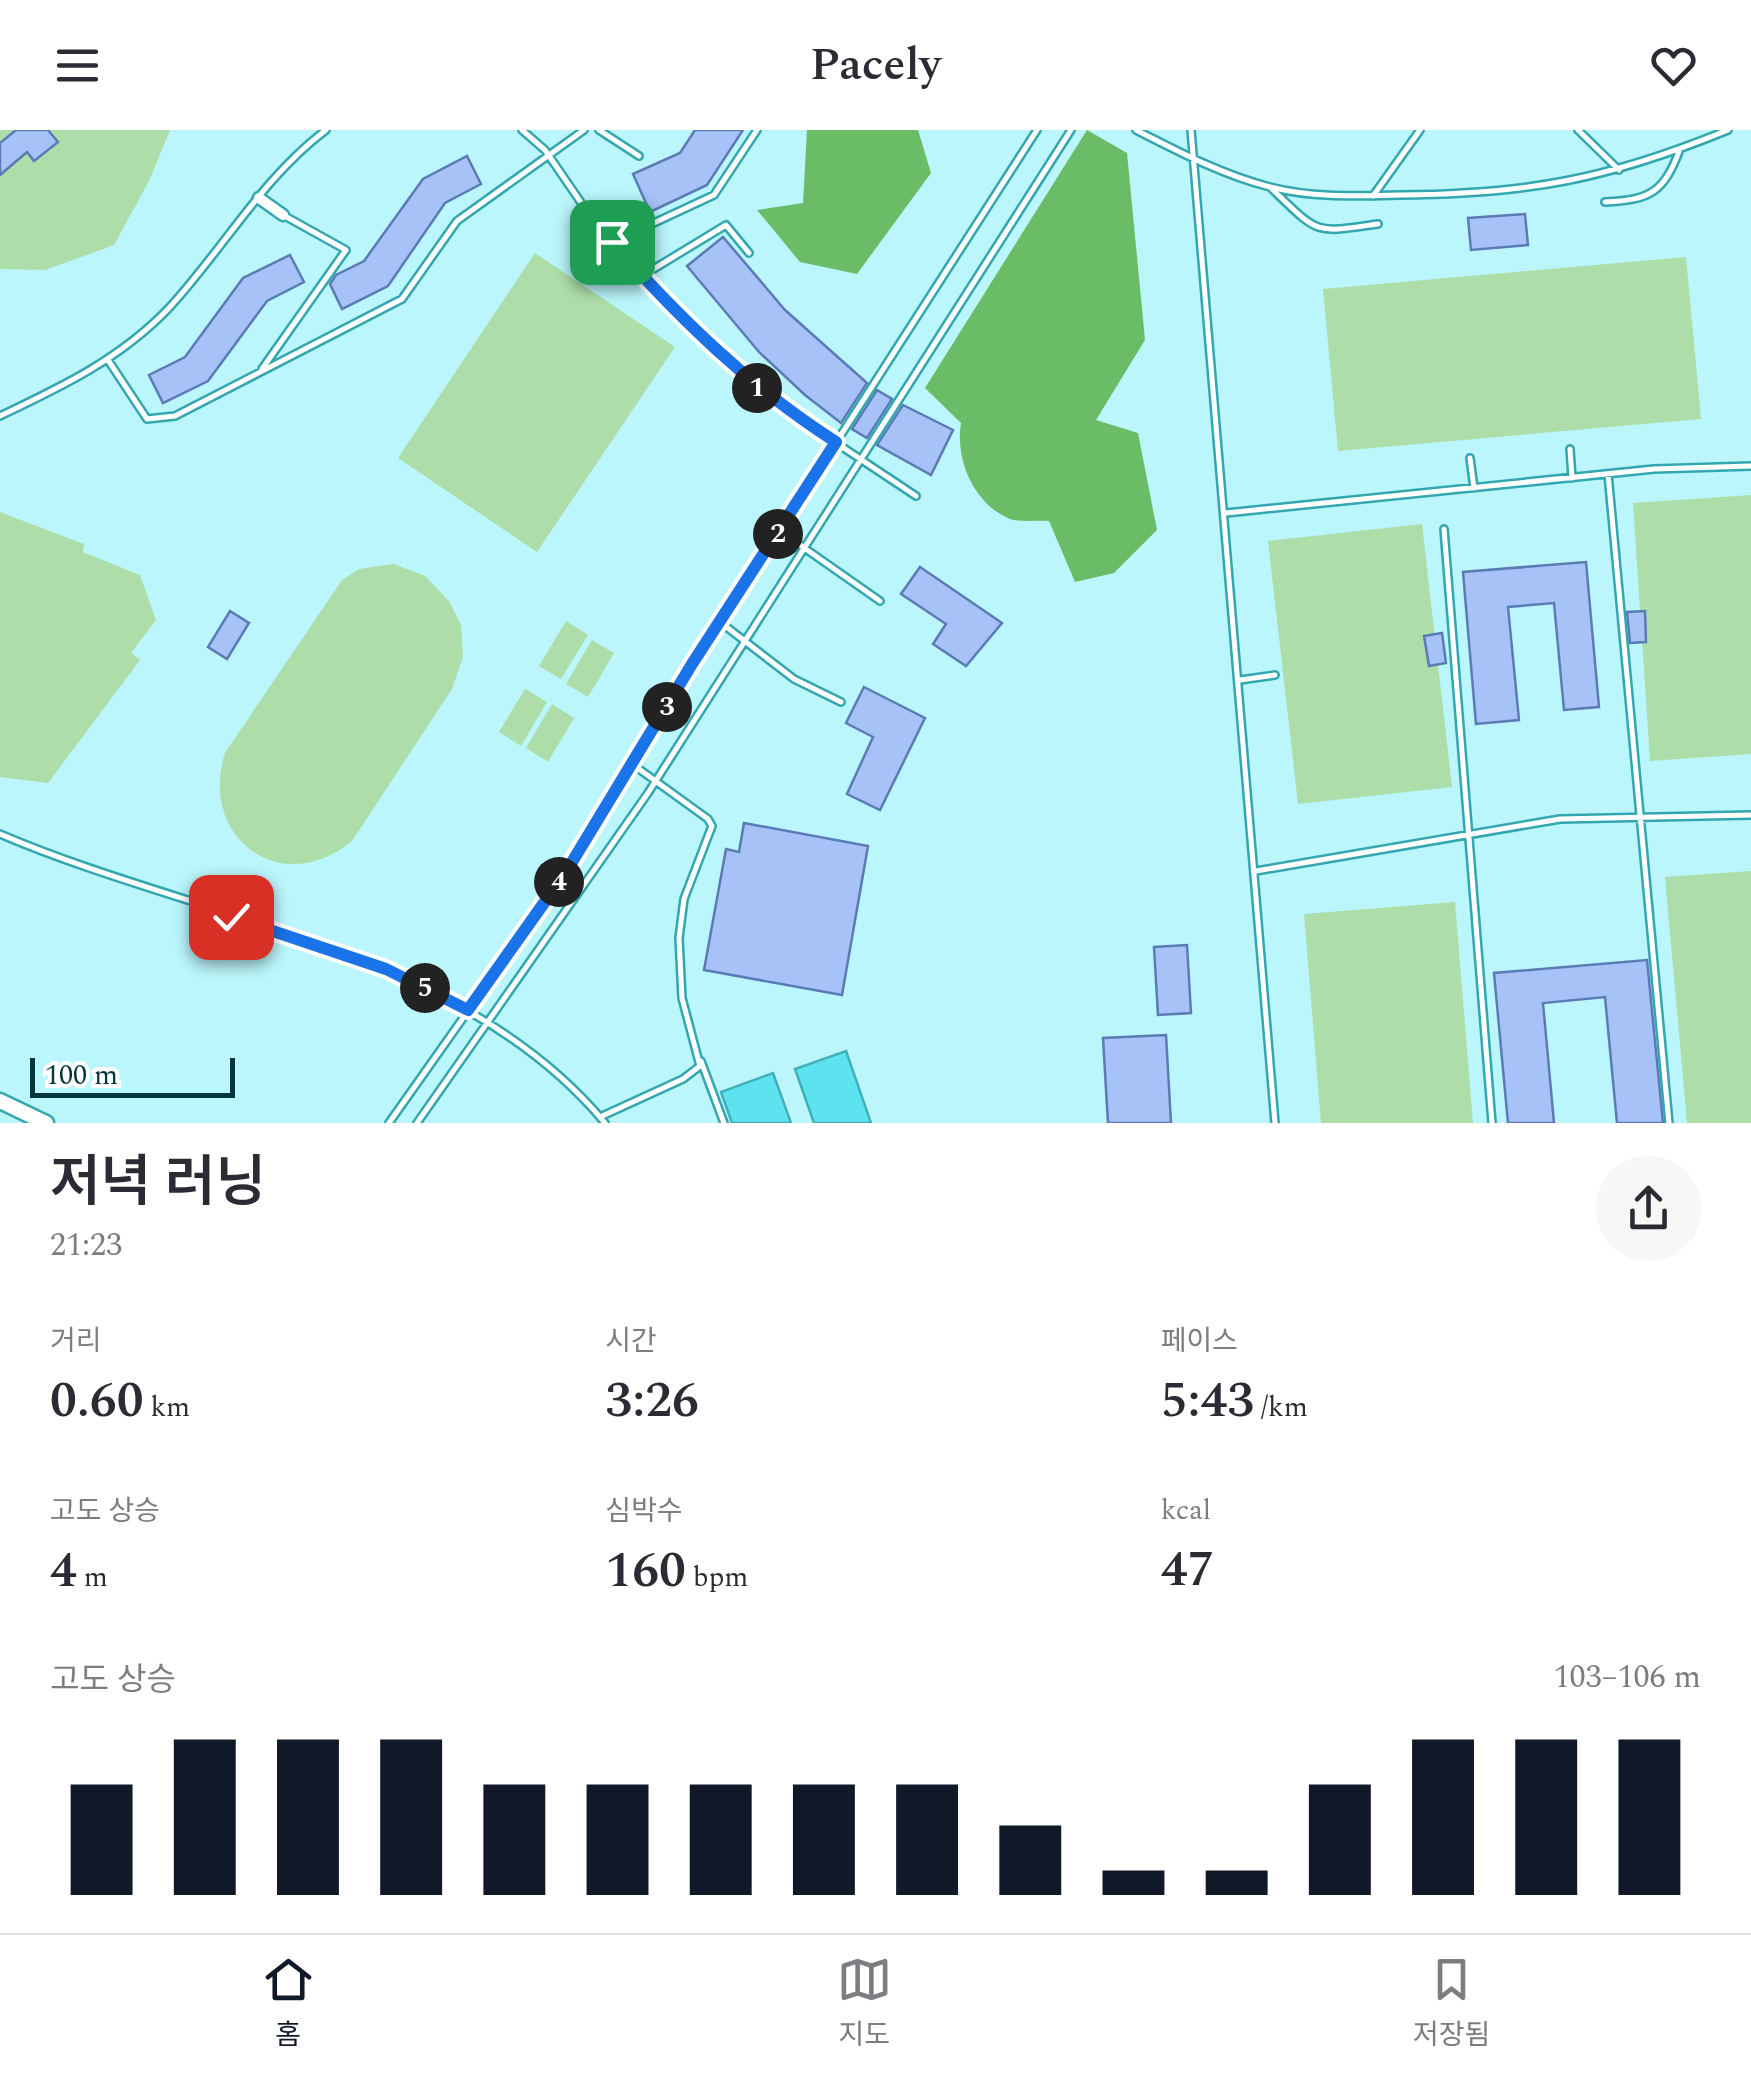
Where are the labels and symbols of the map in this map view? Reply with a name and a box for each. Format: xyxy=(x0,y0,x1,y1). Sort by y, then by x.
pin xyxy=(570,200,655,285)
pin: 1 xyxy=(732,363,782,413)
pin: 2 xyxy=(753,509,803,559)
pin: 3 xyxy=(642,682,692,732)
pin: 4 xyxy=(534,857,584,907)
pin xyxy=(189,875,274,960)
pin: 5 xyxy=(400,963,450,1013)
scale bar xyxy=(30,1053,235,1098)

